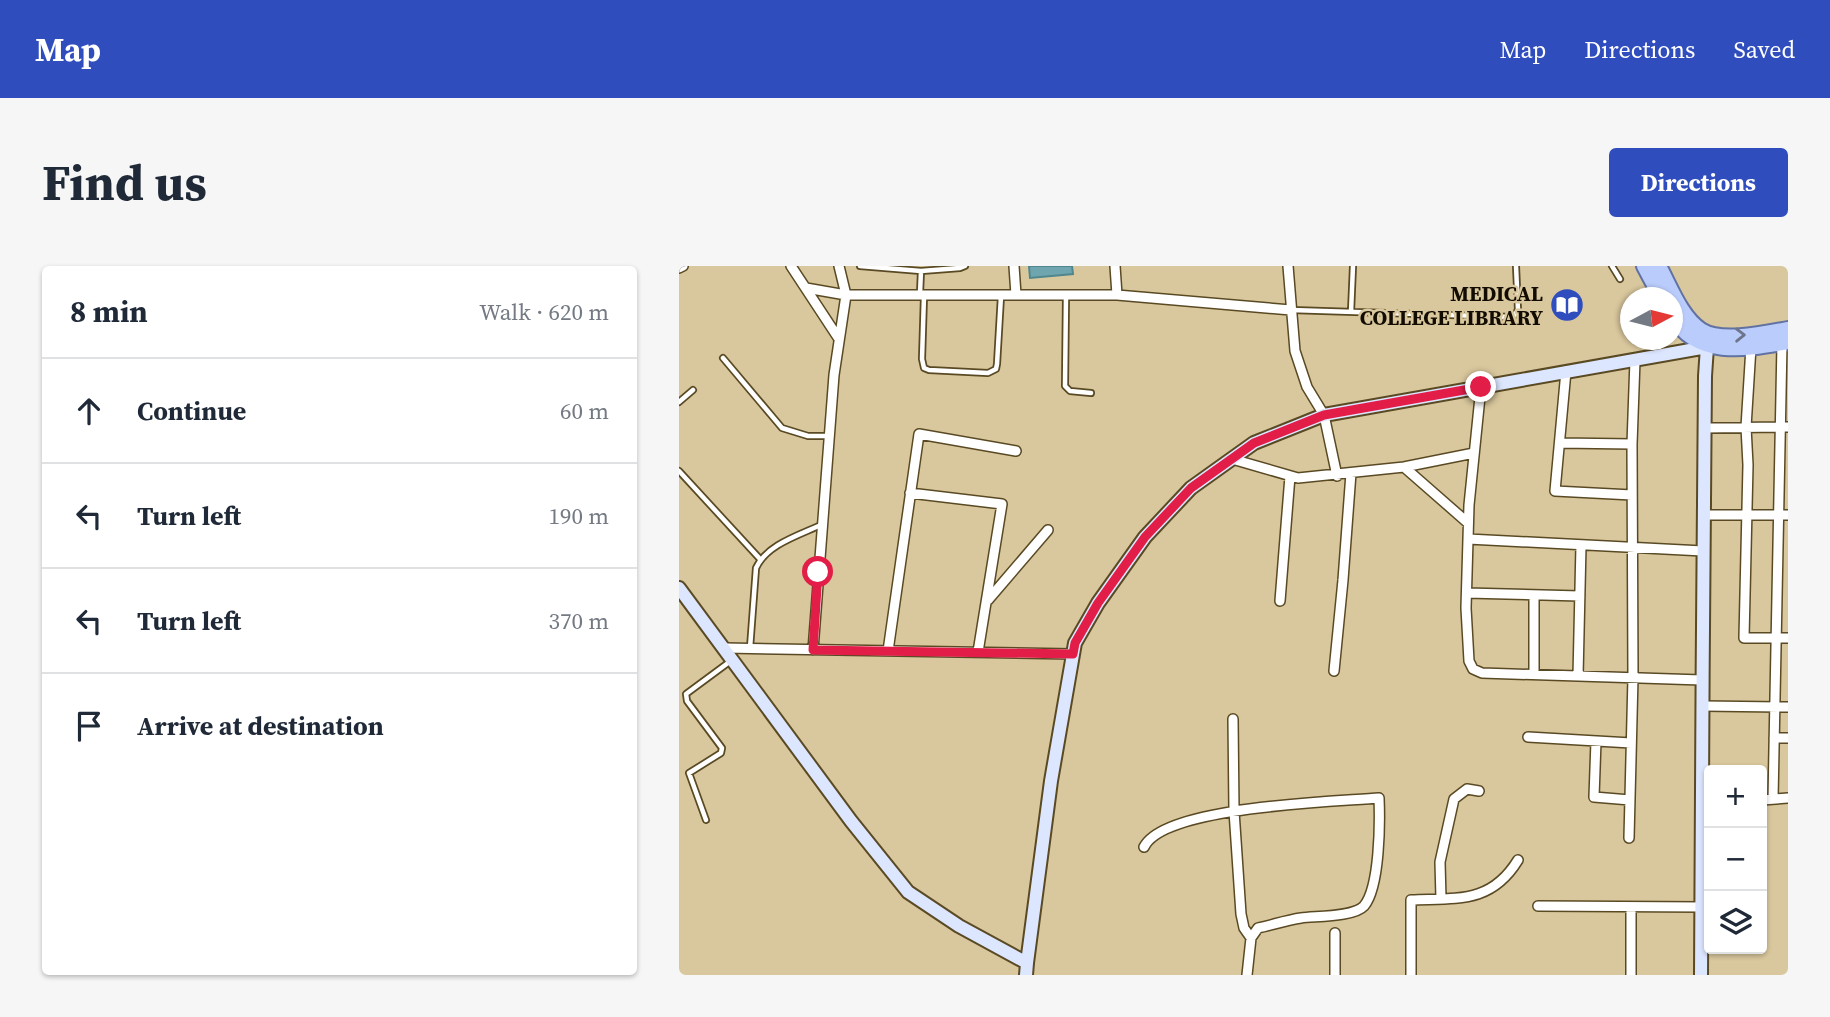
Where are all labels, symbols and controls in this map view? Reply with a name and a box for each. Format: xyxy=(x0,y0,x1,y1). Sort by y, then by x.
text: Map xyxy=(35,27,101,72)
text: Map xyxy=(1499,33,1546,66)
text: Directions xyxy=(1584,33,1695,66)
text: Saved xyxy=(1733,33,1795,66)
button: Directions xyxy=(1609,148,1788,217)
text: Find us xyxy=(42,149,207,216)
place label: MEDICAL COLLEGE LIBRARY xyxy=(1360,279,1544,332)
library icon: MEDICAL COLLEGE LIBRARY xyxy=(1548,286,1586,324)
north arrow xyxy=(1620,287,1683,350)
text: 8 min xyxy=(70,291,148,332)
text: Walk · 620 m xyxy=(479,296,609,328)
one-way arrow xyxy=(1736,327,1746,343)
route end xyxy=(1465,371,1496,402)
icon: ahead xyxy=(70,392,108,430)
text: Continue xyxy=(137,393,246,429)
text: 60 m xyxy=(560,395,609,427)
icon: left xyxy=(70,497,108,535)
text: Turn left xyxy=(137,498,241,534)
text: 190 m xyxy=(548,500,609,532)
route start xyxy=(802,556,833,587)
icon: left xyxy=(70,602,108,640)
text: Turn left xyxy=(137,603,241,639)
text: 370 m xyxy=(548,605,609,637)
icon: arrive xyxy=(70,707,108,745)
text: Arrive at destination xyxy=(137,708,384,744)
map controls xyxy=(1704,765,1767,954)
button: + xyxy=(1704,765,1767,828)
button: − xyxy=(1704,828,1767,891)
button: layers xyxy=(1704,891,1767,954)

